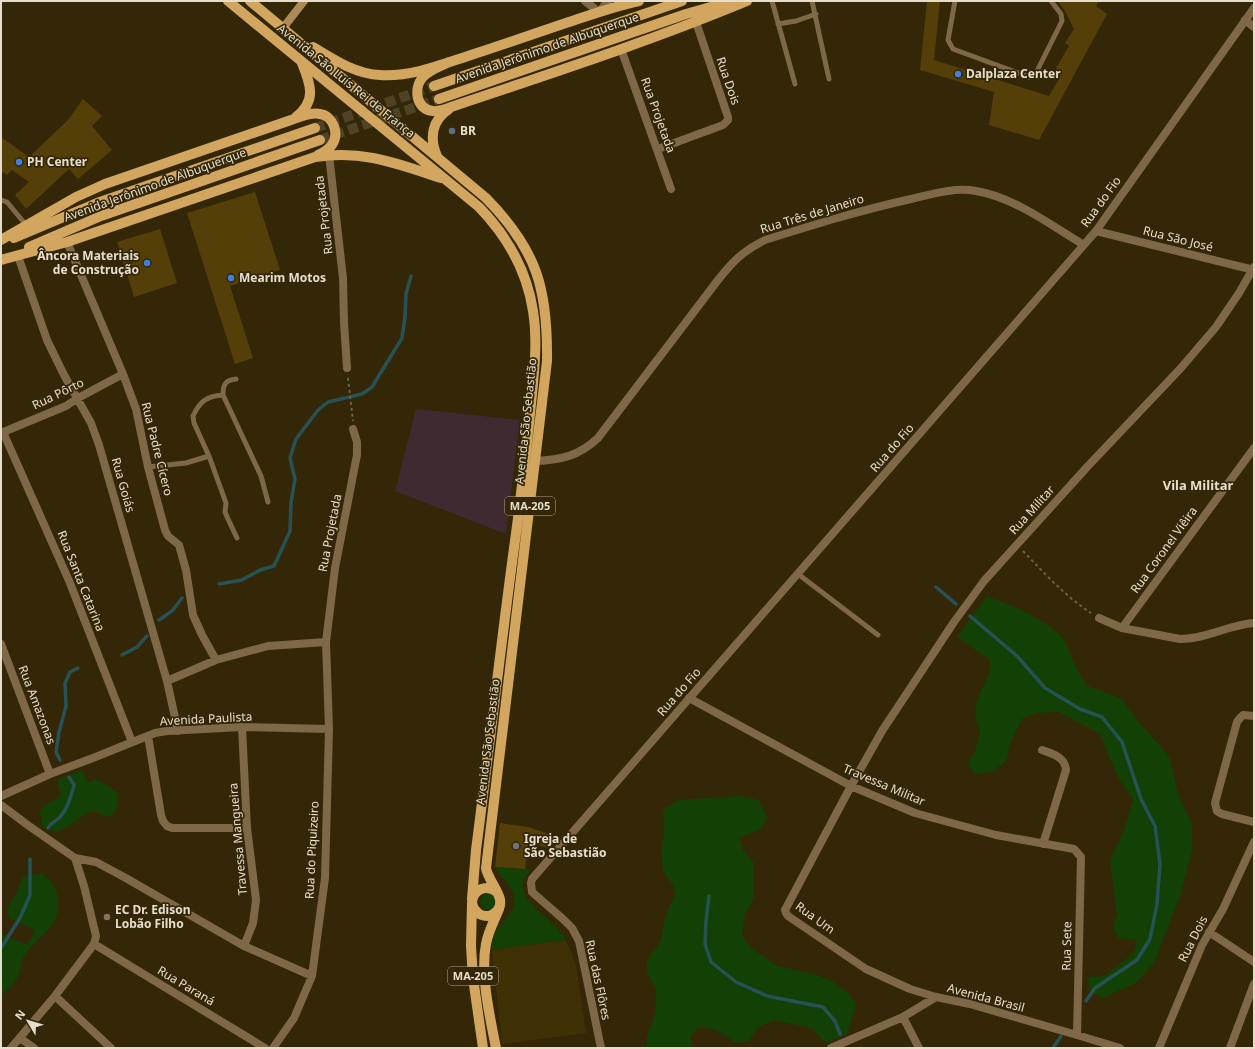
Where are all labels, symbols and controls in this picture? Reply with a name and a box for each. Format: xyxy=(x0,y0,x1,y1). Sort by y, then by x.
street label: Avenida Jerônimo de Albuquerque xyxy=(453,8,641,87)
street label: Avenida São Luís Rei de França xyxy=(274,20,419,142)
street label: Rua Dois xyxy=(712,55,745,107)
place label: Dalplaza Center xyxy=(966,65,1061,82)
marker: Dalplaza Center xyxy=(953,69,963,79)
street label: Rua Projetada xyxy=(637,75,680,155)
place label: BR xyxy=(460,122,476,139)
marker: BR xyxy=(447,126,457,136)
street label: Avenida Jerônimo de Albuquerque xyxy=(61,143,249,226)
place label: PH Center xyxy=(27,153,88,170)
marker: PH Center xyxy=(14,157,24,167)
street label: Rua do Fio xyxy=(1076,173,1125,231)
street label: Rua Projetada xyxy=(310,175,337,255)
street label: Rua Três de Janeiro xyxy=(758,190,866,237)
street label: Rua São José xyxy=(1141,222,1215,255)
place label: Âncora Materiais de Construção xyxy=(37,247,139,278)
marker: Âncora Materiais de Construção xyxy=(142,258,152,268)
place label: Mearim Motos xyxy=(239,269,326,286)
marker: Mearim Motos xyxy=(226,273,236,283)
street label: Avenida São Sebastião xyxy=(510,357,541,485)
street label: Rua Pôrto xyxy=(29,374,87,413)
street label: Rua Padre Cícero xyxy=(138,400,177,497)
street label: Rua do Fio xyxy=(866,420,917,476)
street label: Rua Goiás xyxy=(108,455,139,515)
district label: Vila Militar xyxy=(1163,476,1233,494)
street label: Rua Militar xyxy=(1005,481,1058,538)
street label: Rua Projetada xyxy=(314,493,345,573)
road number: MA-205 xyxy=(505,497,555,515)
street label: Rua Coronel Viêira xyxy=(1126,503,1201,597)
street label: Rua Santa Catarina xyxy=(53,528,109,634)
street label: Rua Amazonas xyxy=(15,663,60,747)
street label: Rua do Fio xyxy=(653,664,704,720)
street label: Avenida São Sebastião xyxy=(471,678,504,806)
street label: Avenida Paulista xyxy=(159,708,253,729)
street label: Travessa Militar xyxy=(840,760,928,810)
street label: Travessa Mangueira xyxy=(224,782,251,896)
street label: Rua do Piquizeiro xyxy=(300,800,323,899)
place label: Igreja de São Sebastião xyxy=(524,830,606,861)
marker: Igreja de São Sebastião xyxy=(511,841,521,851)
street label: Rua Um xyxy=(792,898,838,938)
place label: EC Dr. Edison Lobão Filho xyxy=(115,901,190,932)
marker: EC Dr. Edison Lobão Filho xyxy=(102,912,112,922)
street label: Rua Dois xyxy=(1174,913,1211,965)
street label: Rua Sete xyxy=(1058,921,1075,971)
street label: Rua das Flôres xyxy=(582,938,615,1022)
street label: Rua Paraná xyxy=(154,962,218,1009)
road number: MA-205 xyxy=(448,967,498,985)
street label: Avenida Brasil xyxy=(946,979,1027,1016)
north arrow xyxy=(8,1001,48,1041)
text: N xyxy=(11,1006,28,1023)

